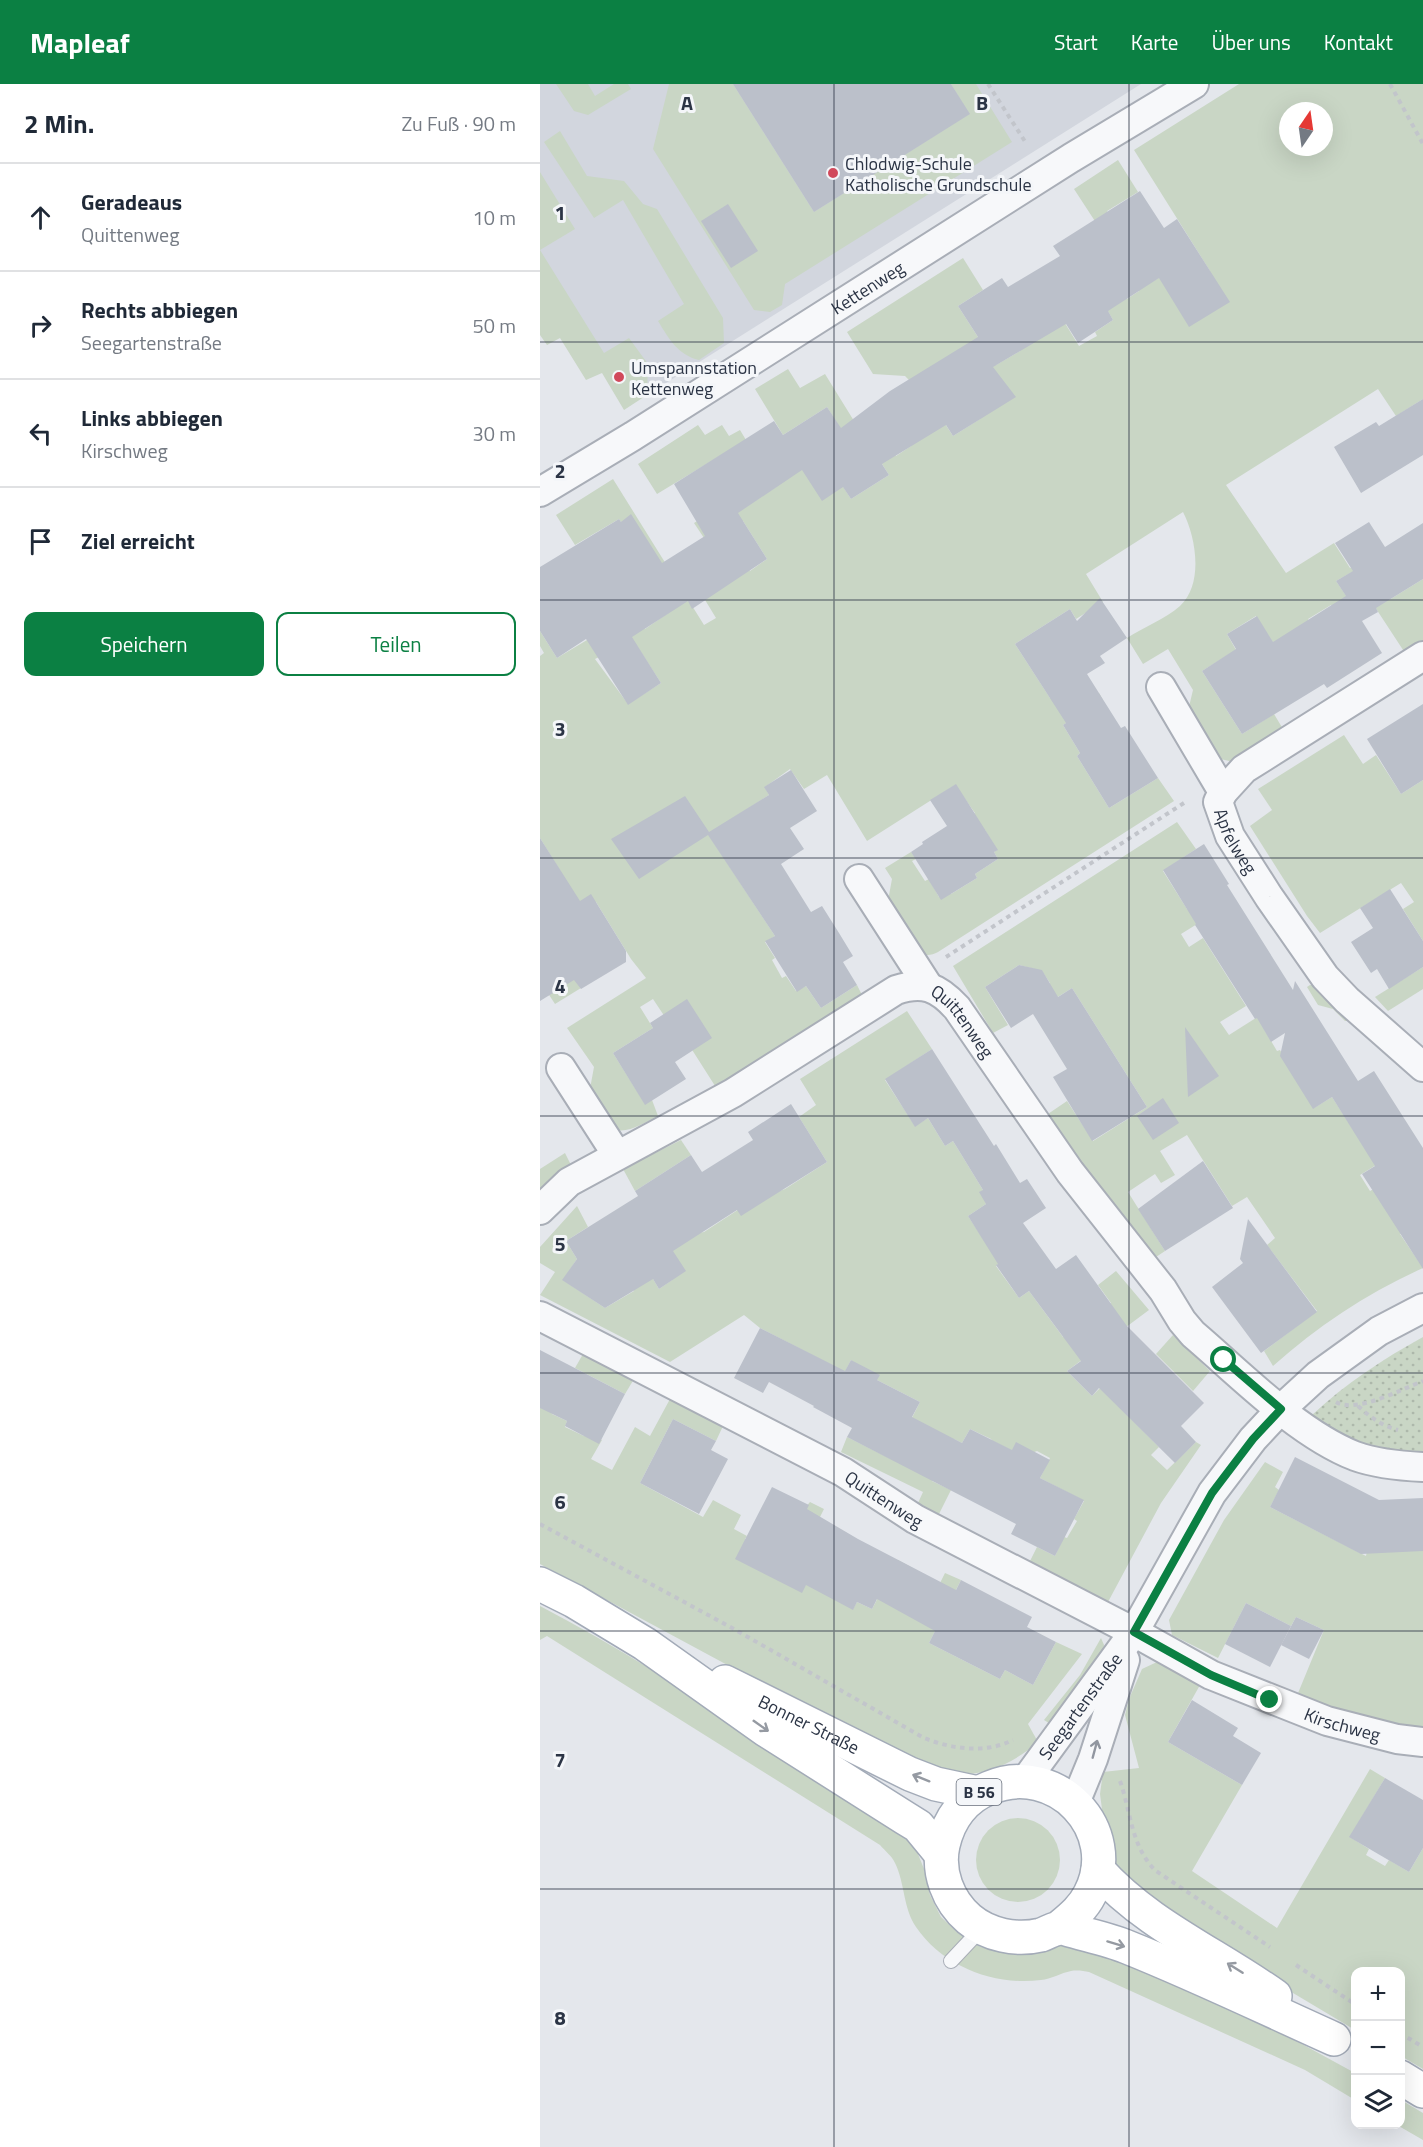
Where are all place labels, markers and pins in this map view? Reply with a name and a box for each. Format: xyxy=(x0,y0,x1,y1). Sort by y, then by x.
place label: Chlodwig-Schule Katholische Grundschule xyxy=(845,150,1032,198)
marker: Chlodwig-Schule Katholische Grundschule xyxy=(826,166,840,180)
place label: Umspannstation Kettenweg xyxy=(631,354,757,402)
marker: Umspannstation Kettenweg xyxy=(612,370,626,384)

